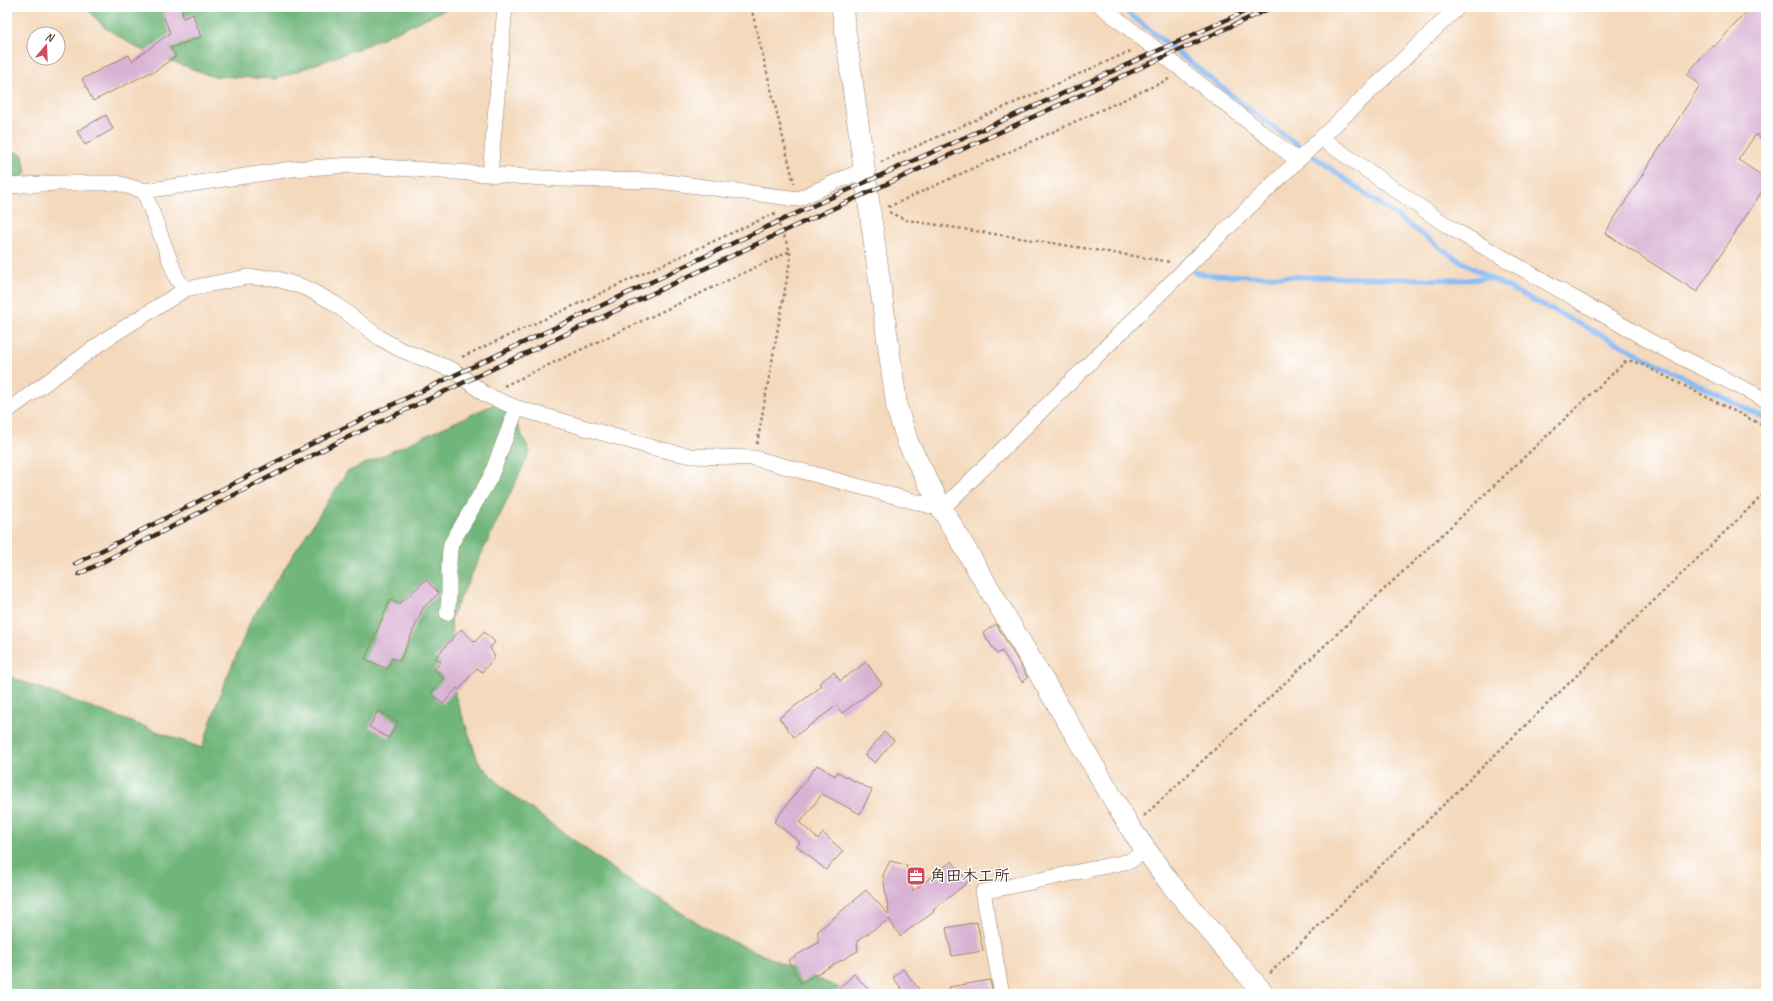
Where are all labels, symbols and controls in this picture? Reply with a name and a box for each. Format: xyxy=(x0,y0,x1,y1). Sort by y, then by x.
north arrow xyxy=(26,26,66,66)
text: N xyxy=(44,29,57,45)
office icon: 角田木工所 xyxy=(905,865,927,887)
place label: 角田木工所 xyxy=(930,866,1010,886)

